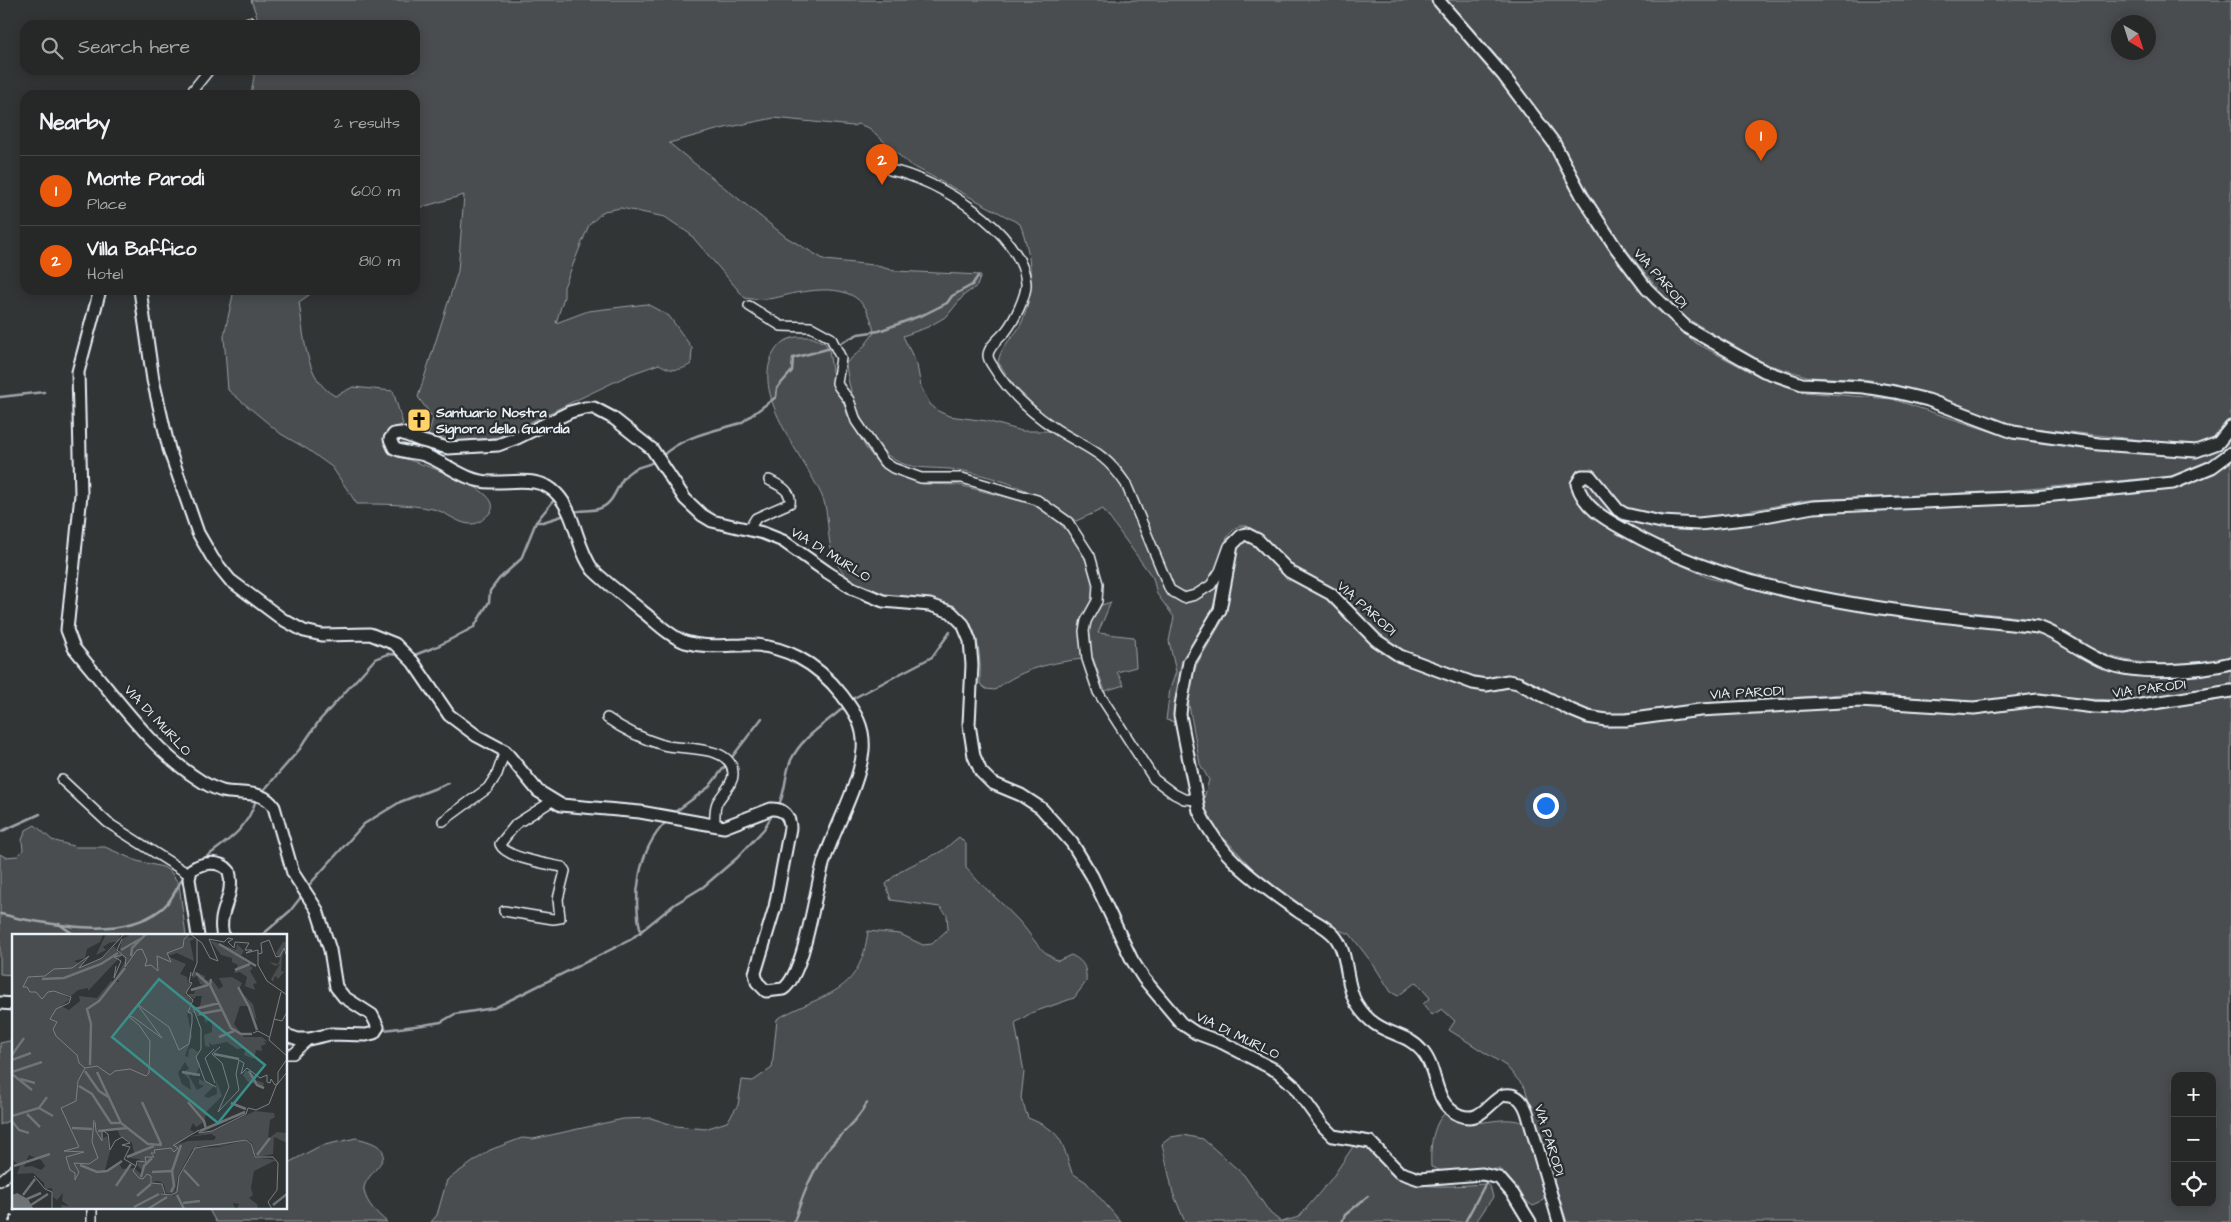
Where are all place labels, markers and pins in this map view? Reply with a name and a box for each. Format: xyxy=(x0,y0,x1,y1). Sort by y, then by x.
pin: 1 xyxy=(1745,120,1777,161)
pin: 2 xyxy=(866,144,898,185)
place label: Santuario Nostra Signora della Guardia xyxy=(435,403,570,440)
church icon: Santuario Nostra Signora della Guardia xyxy=(406,407,432,433)

